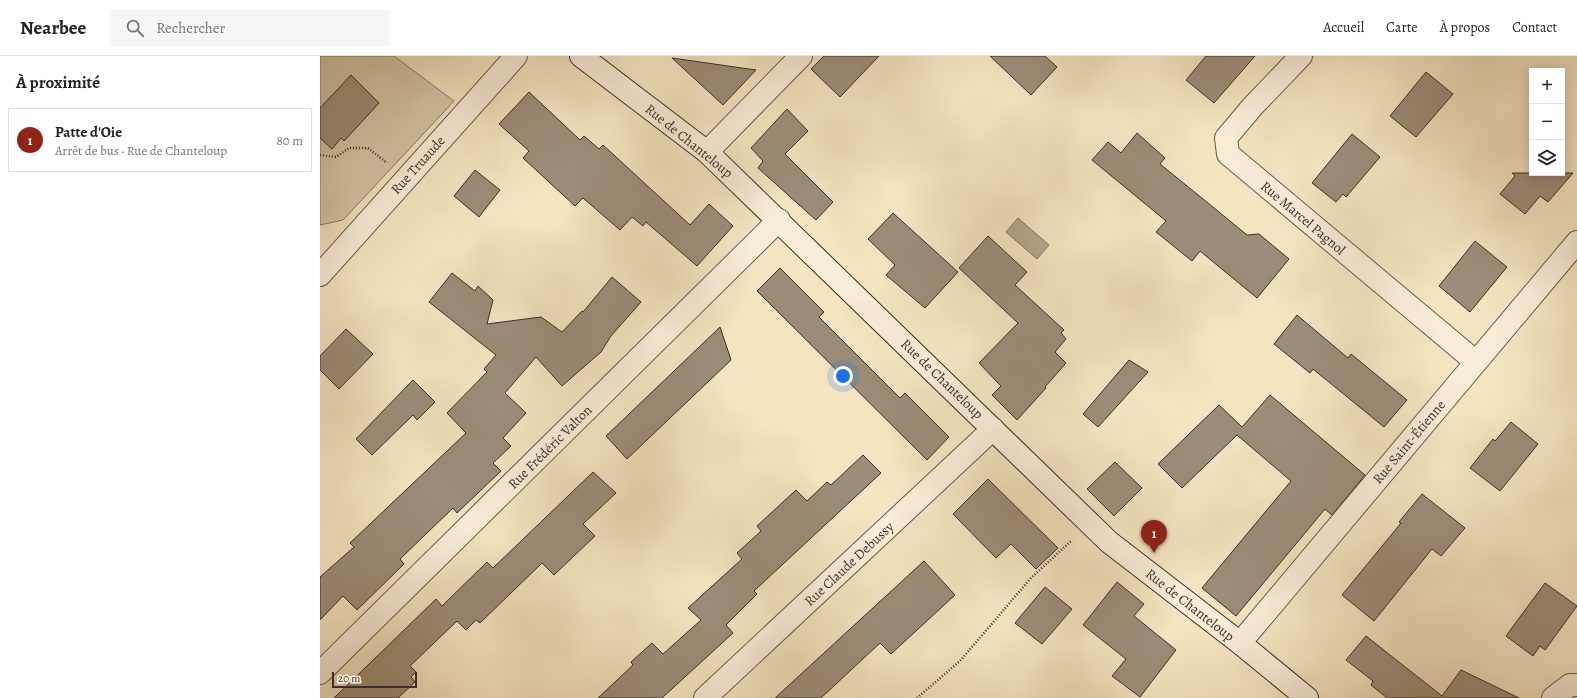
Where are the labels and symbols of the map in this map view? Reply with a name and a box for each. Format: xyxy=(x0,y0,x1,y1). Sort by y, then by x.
street label: Rue de Chanteloup xyxy=(641,100,737,182)
street label: Rue Truaude xyxy=(387,132,449,198)
street label: Rue Marcel Pagnol xyxy=(1257,177,1350,260)
street label: Rue de Chanteloup xyxy=(897,335,987,423)
your location xyxy=(833,366,853,386)
street label: Rue Saint-Étienne xyxy=(1368,396,1450,488)
street label: Rue Frédéric Valton xyxy=(504,401,596,493)
street label: Rue Claude Debussy xyxy=(800,517,898,610)
pin: 1 xyxy=(1141,520,1167,553)
street label: Rue de Chanteloup xyxy=(1142,564,1238,646)
scale bar xyxy=(332,670,417,689)

